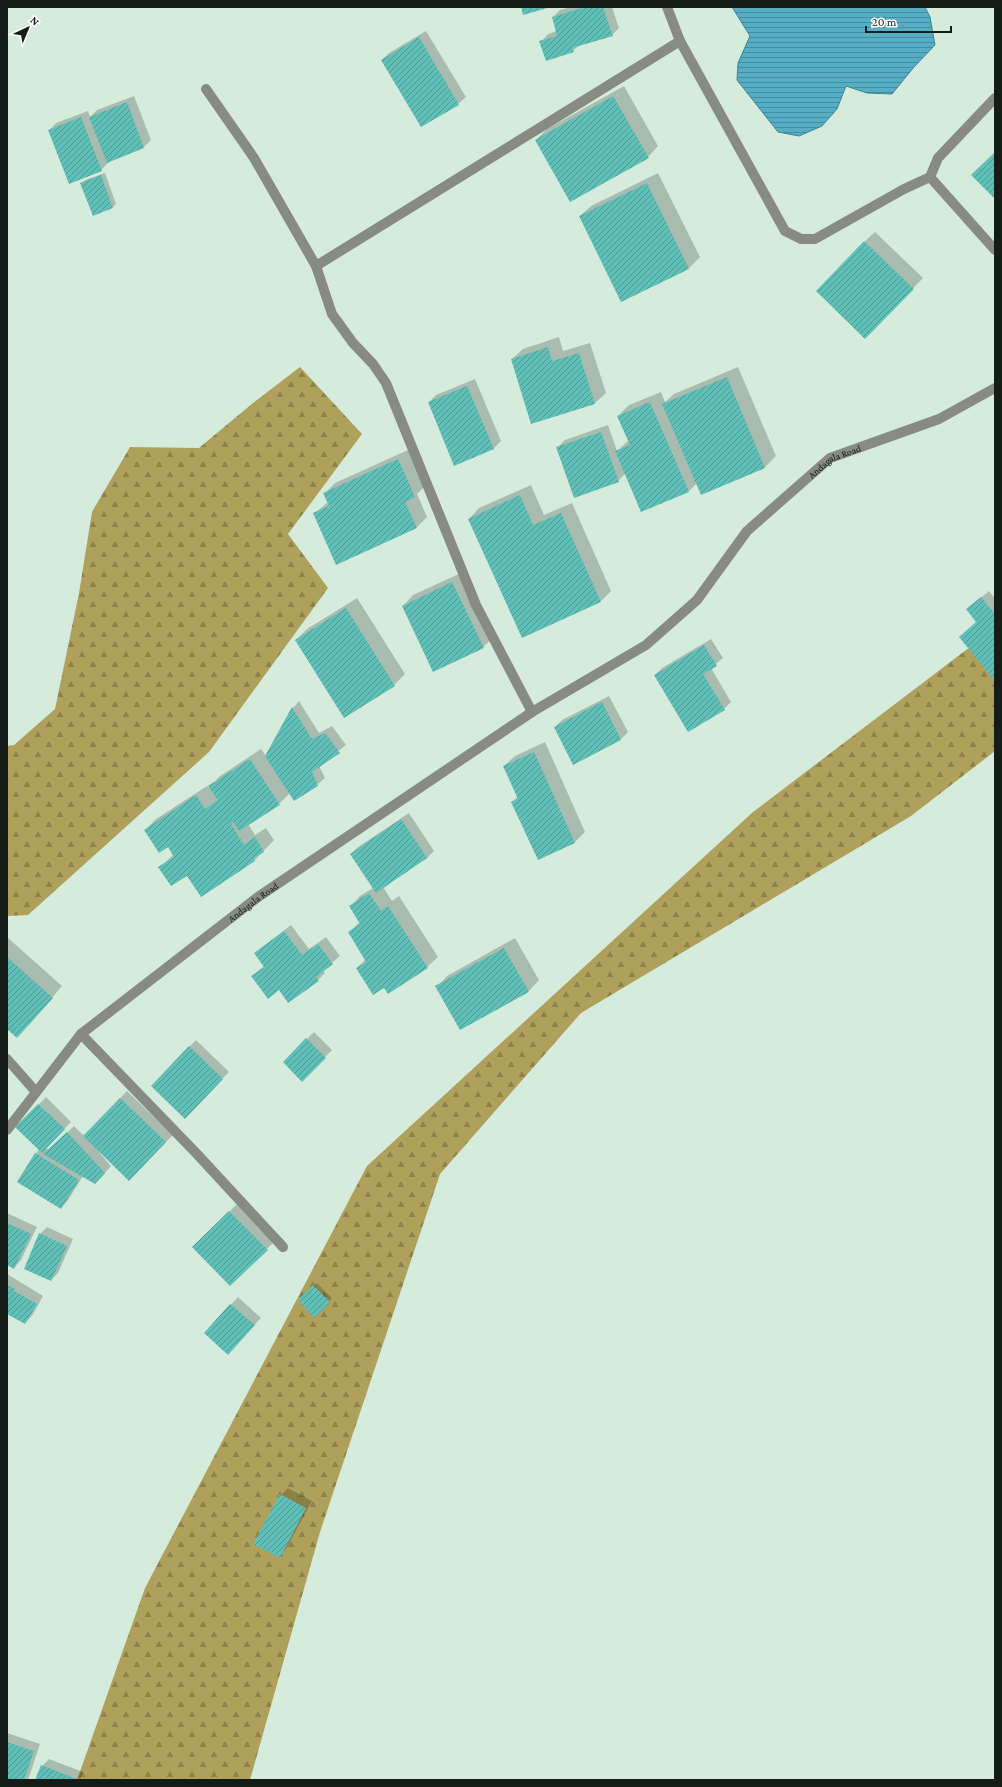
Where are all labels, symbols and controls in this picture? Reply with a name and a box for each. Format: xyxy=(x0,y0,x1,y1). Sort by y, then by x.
north arrow xyxy=(8,8,48,48)
scale bar xyxy=(866,8,951,34)
text: N xyxy=(28,14,42,28)
text: 20 m xyxy=(872,15,897,29)
street label: Andagala Road xyxy=(806,442,863,481)
street label: Andagala Road xyxy=(226,880,281,924)

